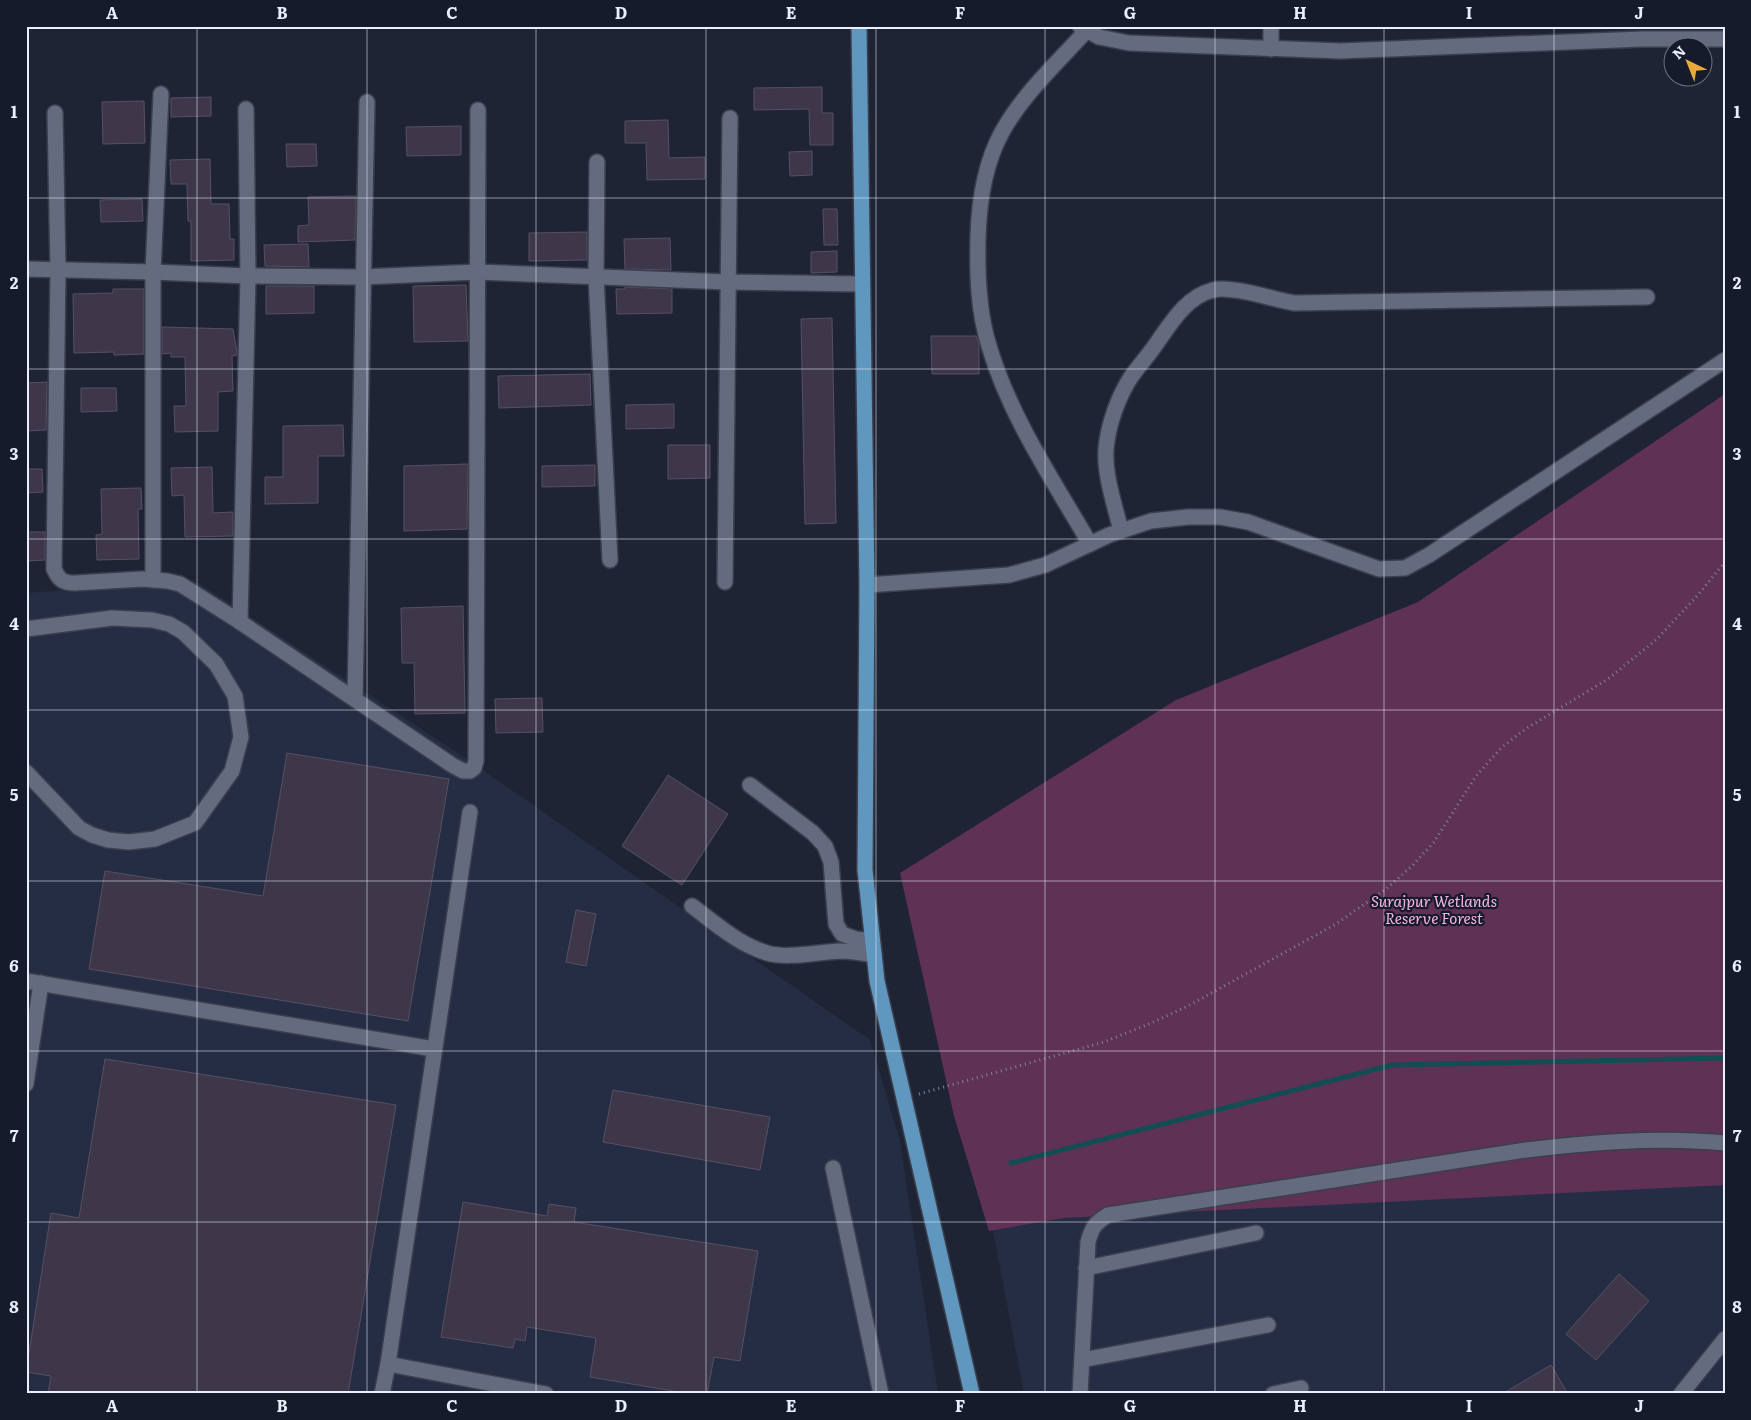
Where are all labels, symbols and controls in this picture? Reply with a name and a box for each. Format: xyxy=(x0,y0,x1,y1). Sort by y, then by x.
text: A xyxy=(106,0,118,24)
text: B xyxy=(276,0,288,24)
text: C xyxy=(446,0,458,24)
text: D xyxy=(615,0,627,24)
text: E xyxy=(786,0,797,24)
text: F xyxy=(955,0,965,24)
text: G xyxy=(1124,0,1136,24)
text: H xyxy=(1293,0,1307,24)
text: I xyxy=(1466,0,1472,24)
text: J xyxy=(1634,0,1644,24)
north arrow xyxy=(1664,38,1714,88)
text: N xyxy=(1667,40,1690,63)
text: 1 xyxy=(11,99,18,123)
text: 1 xyxy=(1734,99,1741,123)
text: 2 xyxy=(10,270,19,294)
text: 2 xyxy=(1733,270,1742,294)
text: 3 xyxy=(10,441,19,465)
text: 3 xyxy=(1733,441,1742,465)
text: 4 xyxy=(9,611,19,635)
text: 4 xyxy=(1732,611,1742,635)
text: 5 xyxy=(10,782,19,806)
text: 5 xyxy=(1733,782,1742,806)
park label: Surajpur Wetlands Reserve Forest xyxy=(1371,889,1497,929)
text: 6 xyxy=(9,953,19,977)
text: 6 xyxy=(1732,953,1742,977)
text: 7 xyxy=(10,1123,19,1147)
text: 7 xyxy=(1733,1123,1742,1147)
text: 8 xyxy=(9,1294,19,1318)
text: 8 xyxy=(1732,1294,1742,1318)
text: A xyxy=(106,1393,118,1417)
text: B xyxy=(276,1393,288,1417)
text: C xyxy=(446,1393,458,1417)
text: D xyxy=(615,1393,627,1417)
text: E xyxy=(786,1393,797,1417)
text: F xyxy=(955,1393,965,1417)
text: G xyxy=(1124,1393,1136,1417)
text: H xyxy=(1293,1393,1307,1417)
text: I xyxy=(1466,1393,1472,1417)
text: J xyxy=(1634,1393,1644,1417)

